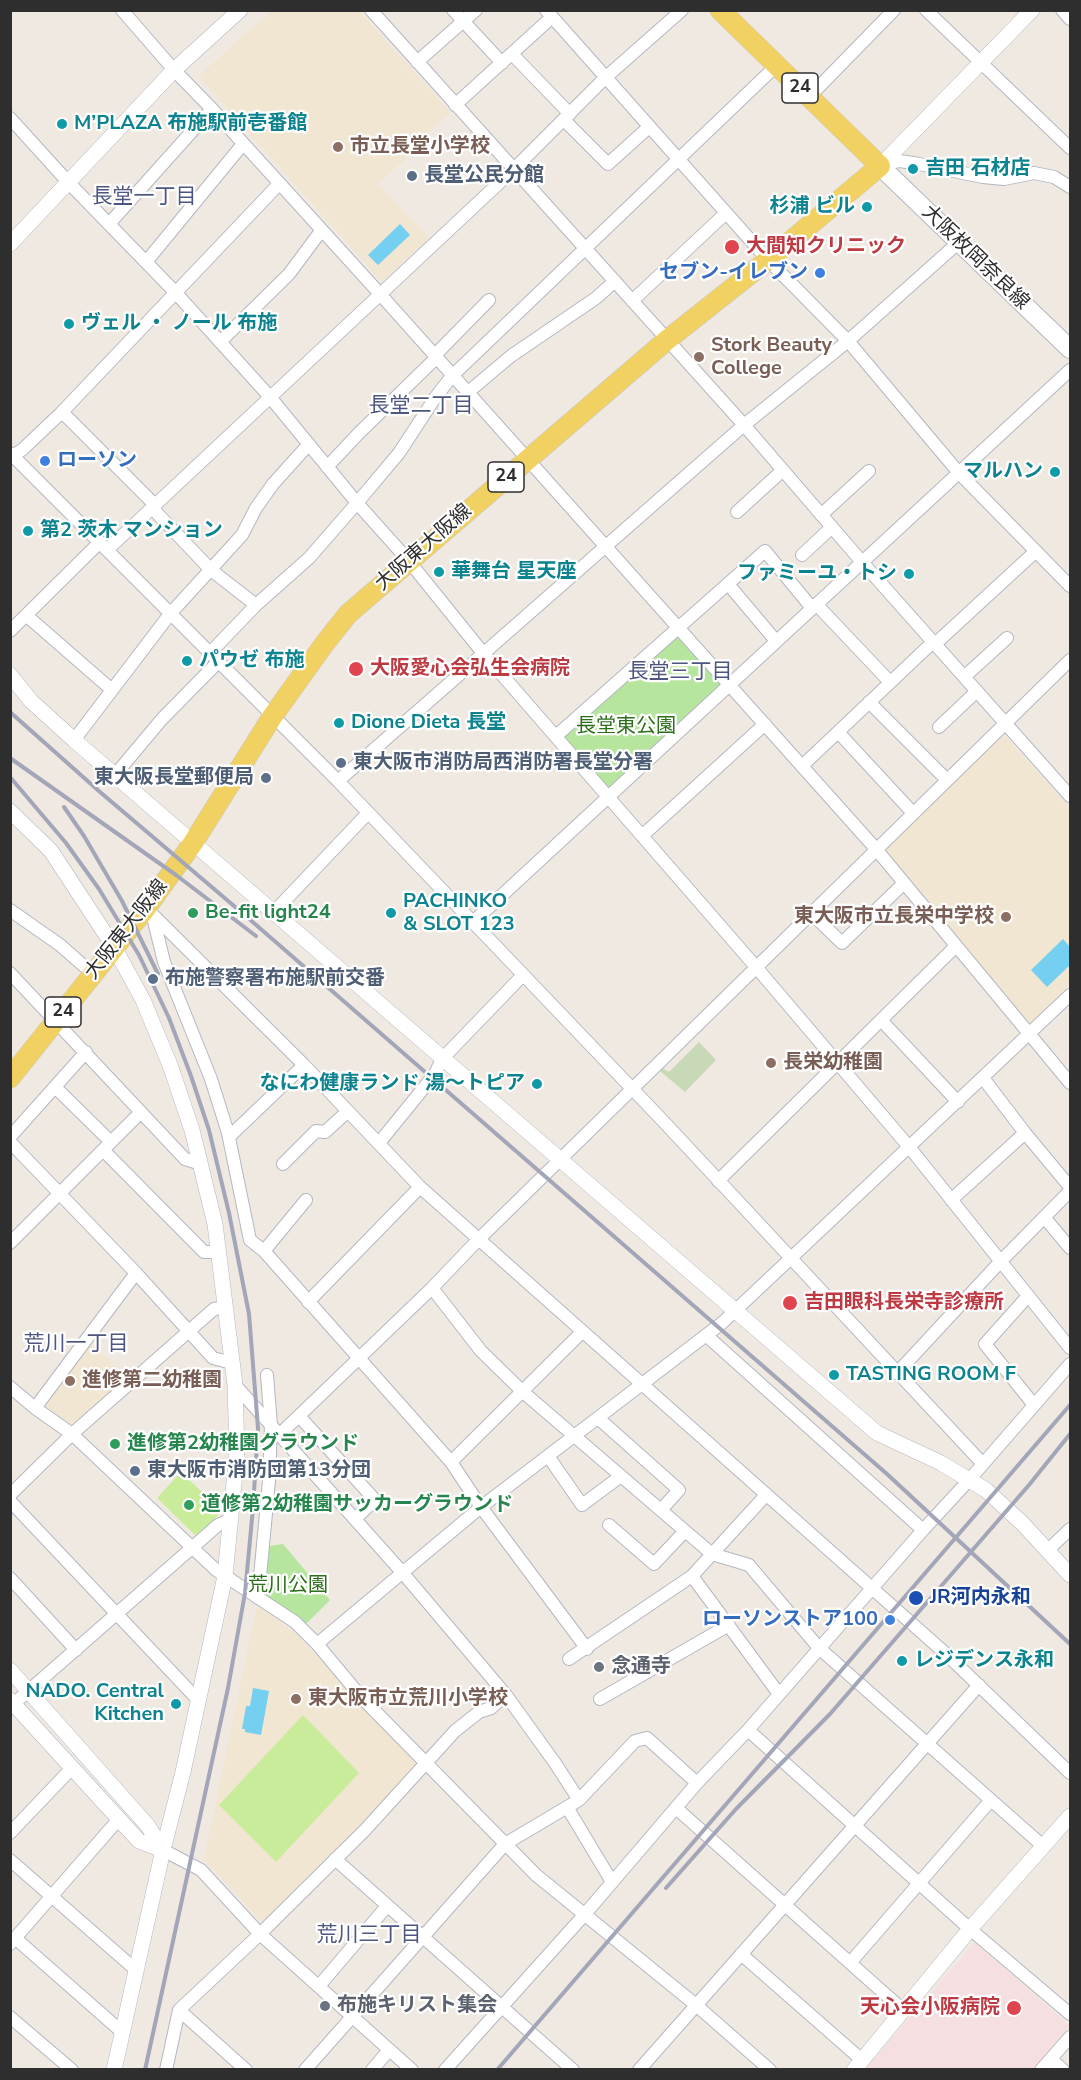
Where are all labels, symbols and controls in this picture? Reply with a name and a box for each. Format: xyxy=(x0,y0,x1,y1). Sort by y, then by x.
road number: 24 xyxy=(782,73,818,103)
place label: M’PLAZA 布施駅前壱番館 xyxy=(74,112,307,136)
marker: M’PLAZA 布施駅前壱番館 xyxy=(55,117,69,131)
place label: 市立長堂小学校 xyxy=(350,135,490,159)
marker: 市立長堂小学校 xyxy=(331,140,345,154)
place label: 吉田 石材店 xyxy=(925,157,1030,181)
marker: 吉田 石材店 xyxy=(906,162,920,176)
place label: 長堂公民分館 xyxy=(424,164,544,188)
marker: 長堂公民分館 xyxy=(405,169,419,183)
district label: 長堂一丁目 xyxy=(92,185,196,211)
place label: 杉浦 ビル xyxy=(770,195,855,219)
marker: 杉浦 ビル xyxy=(860,200,874,214)
street label: 大阪枚岡奈良線 xyxy=(916,201,1034,315)
place label: 大間知クリニック xyxy=(746,235,906,259)
marker: 大間知クリニック xyxy=(723,238,741,256)
place label: セブン-イレブン xyxy=(659,261,808,285)
marker: セブン-イレブン xyxy=(813,266,827,280)
place label: ヴェル ・ ノール 布施 xyxy=(81,312,277,336)
marker: ヴェル ・ ノール 布施 xyxy=(62,317,76,331)
place label: Stork Beauty College xyxy=(711,334,832,381)
marker: Stork Beauty College xyxy=(692,350,706,364)
district label: 長堂二丁目 xyxy=(369,394,473,420)
place label: ローソン xyxy=(57,449,137,473)
marker: ローソン xyxy=(38,454,52,468)
place label: マルハン xyxy=(963,460,1043,484)
road number: 24 xyxy=(488,462,524,492)
marker: マルハン xyxy=(1048,465,1062,479)
street label: 大阪東大阪線 xyxy=(371,500,477,596)
place label: 第2 茨木 マンション xyxy=(40,519,223,543)
marker: 第2 茨木 マンション xyxy=(21,524,35,538)
place label: 華舞台 星天座 xyxy=(451,560,576,584)
place label: ファミーユ・トシ xyxy=(737,562,897,586)
marker: 華舞台 星天座 xyxy=(432,565,446,579)
marker: ファミーユ・トシ xyxy=(902,567,916,581)
place label: パウゼ 布施 xyxy=(199,649,304,673)
marker: パウゼ 布施 xyxy=(180,654,194,668)
place label: 大阪愛心会弘生会病院 xyxy=(370,657,570,681)
marker: 大阪愛心会弘生会病院 xyxy=(347,660,365,678)
district label: 長堂三丁目 xyxy=(628,660,732,686)
place label: Dione Dieta 長堂 xyxy=(351,711,506,735)
park label: 長堂東公園 xyxy=(576,715,676,739)
marker: Dione Dieta 長堂 xyxy=(332,716,346,730)
place label: 東大阪市消防局西消防署長堂分署 xyxy=(353,751,653,775)
marker: 東大阪市消防局西消防署長堂分署 xyxy=(334,756,348,770)
place label: 東大阪長堂郵便局 xyxy=(94,766,254,790)
marker: 東大阪長堂郵便局 xyxy=(259,771,273,785)
street label: 大阪東大阪線 xyxy=(81,875,173,985)
place label: PACHINKO & SLOT 123 xyxy=(403,890,515,937)
place label: Be-fit light24 xyxy=(205,901,331,925)
place label: 東大阪市立長栄中学校 xyxy=(794,905,994,929)
marker: Be-fit light24 xyxy=(186,906,200,920)
marker: PACHINKO & SLOT 123 xyxy=(384,906,398,920)
marker: 東大阪市立長栄中学校 xyxy=(999,910,1013,924)
place label: 布施警察署布施駅前交番 xyxy=(165,967,385,991)
marker: 布施警察署布施駅前交番 xyxy=(146,972,160,986)
road number: 24 xyxy=(45,997,81,1027)
place label: 長栄幼稚園 xyxy=(783,1051,883,1075)
marker: 長栄幼稚園 xyxy=(764,1056,778,1070)
place label: なにわ健康ランド 湯～トピア xyxy=(260,1072,525,1096)
marker: なにわ健康ランド 湯～トピア xyxy=(530,1077,544,1091)
place label: 吉田眼科長栄寺診療所 xyxy=(804,1291,1004,1315)
marker: 吉田眼科長栄寺診療所 xyxy=(781,1294,799,1312)
district label: 荒川一丁目 xyxy=(24,1332,128,1358)
place label: TASTING ROOM F xyxy=(846,1363,1016,1387)
marker: TASTING ROOM F xyxy=(827,1368,841,1382)
place label: 進修第二幼稚園 xyxy=(82,1369,222,1393)
marker: 進修第二幼稚園 xyxy=(63,1374,77,1388)
place label: 進修第2幼稚園グラウンド xyxy=(127,1432,359,1456)
marker: 進修第2幼稚園グラウンド xyxy=(108,1437,122,1451)
place label: 東大阪市消防団第13分団 xyxy=(147,1459,371,1483)
marker: 東大阪市消防団第13分団 xyxy=(128,1464,142,1478)
place label: 道修第2幼稚園サッカーグラウンド xyxy=(201,1493,513,1517)
marker: 道修第2幼稚園サッカーグラウンド xyxy=(182,1498,196,1512)
park label: 荒川公園 xyxy=(248,1574,328,1598)
place label: JR河内永和 xyxy=(930,1586,1031,1610)
marker: JR河内永和 xyxy=(907,1589,925,1607)
place label: ローソンストア100 xyxy=(702,1608,878,1632)
marker: ローソンストア100 xyxy=(883,1613,897,1627)
place label: レジデンス永和 xyxy=(914,1649,1054,1673)
marker: レジデンス永和 xyxy=(895,1654,909,1668)
place label: 念通寺 xyxy=(611,1655,671,1679)
marker: 念通寺 xyxy=(592,1660,606,1674)
place label: NADO. Central Kitchen xyxy=(25,1680,164,1727)
place label: 東大阪市立荒川小学校 xyxy=(308,1687,508,1711)
marker: 東大阪市立荒川小学校 xyxy=(289,1692,303,1706)
marker: NADO. Central Kitchen xyxy=(169,1697,183,1711)
district label: 荒川三丁目 xyxy=(317,1923,421,1949)
place label: 布施キリスト集会 xyxy=(337,1994,497,2018)
place label: 天心会小阪病院 xyxy=(860,1996,1000,2020)
marker: 布施キリスト集会 xyxy=(318,1999,332,2013)
marker: 天心会小阪病院 xyxy=(1005,1999,1023,2017)

